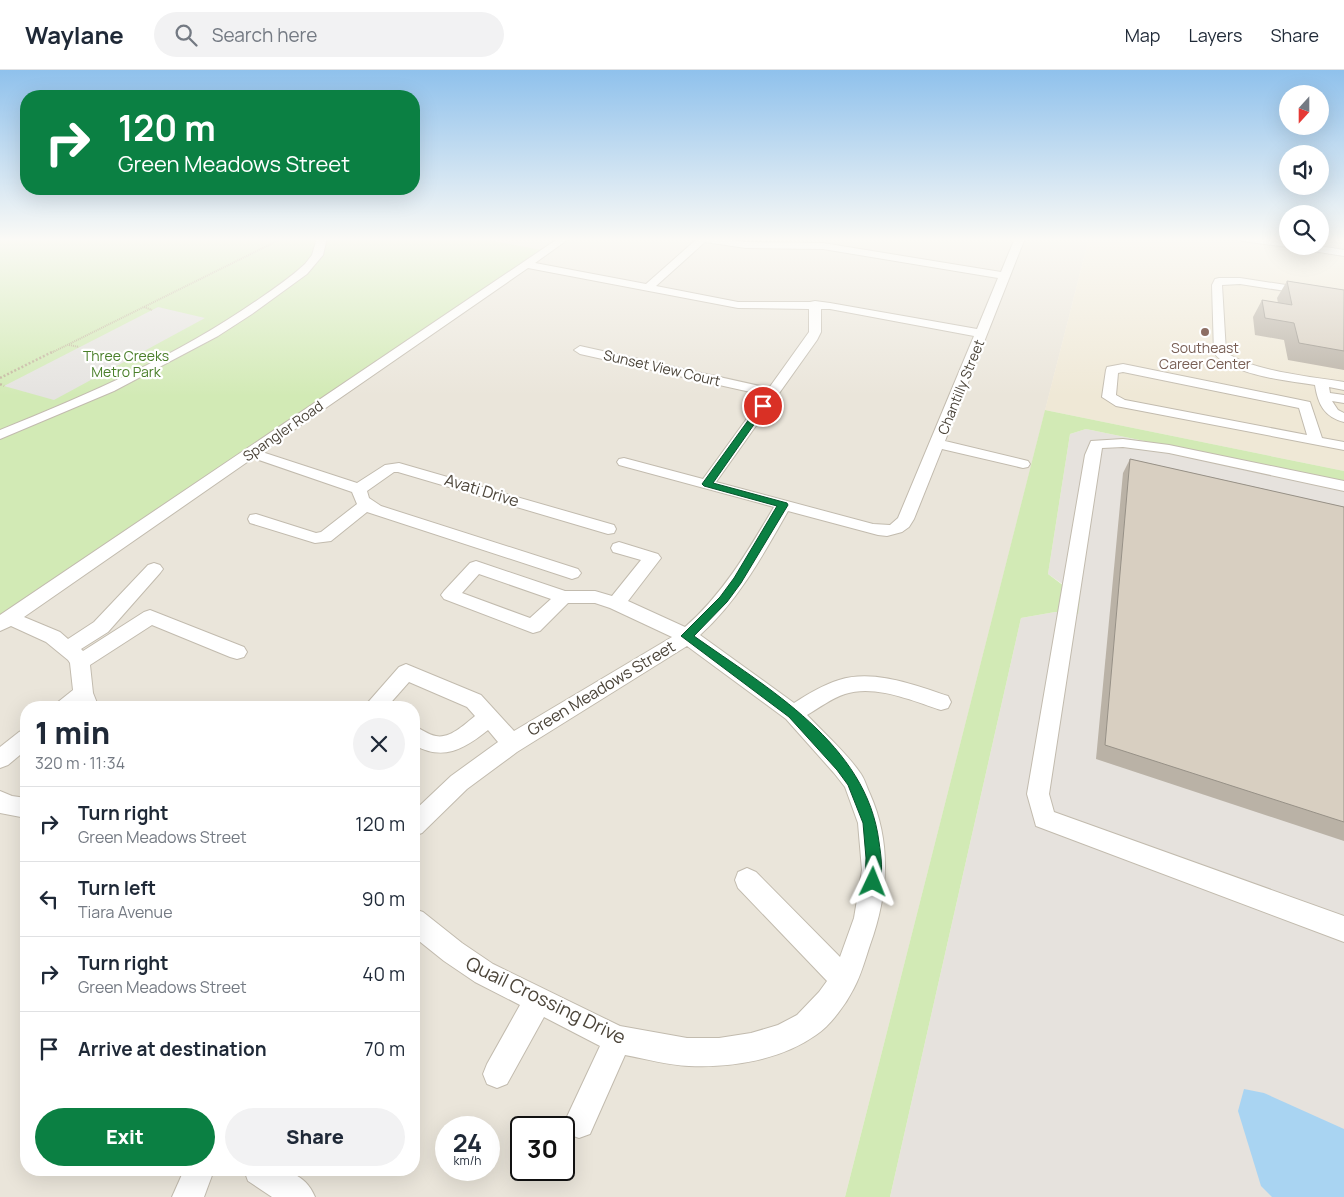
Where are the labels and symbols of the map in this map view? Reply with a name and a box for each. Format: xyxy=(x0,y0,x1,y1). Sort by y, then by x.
north arrow xyxy=(1279,85,1329,135)
marker: Southeast Career Center xyxy=(1199,326,1211,338)
street label: Chantilly Street xyxy=(933,336,988,437)
place label: Southeast Career Center xyxy=(1159,338,1251,373)
street label: Sunset View Court xyxy=(602,345,723,390)
park label: Three Creeks Metro Park xyxy=(83,346,169,381)
pin xyxy=(742,385,784,427)
street label: Spangler Road xyxy=(239,396,327,465)
street label: Avati Drive xyxy=(442,468,522,512)
street label: Green Meadows Street xyxy=(523,635,679,741)
position arrow xyxy=(846,855,898,907)
street label: Quail Crossing Drive xyxy=(462,950,630,1050)
speed limit sign: 30 xyxy=(510,1116,575,1181)

